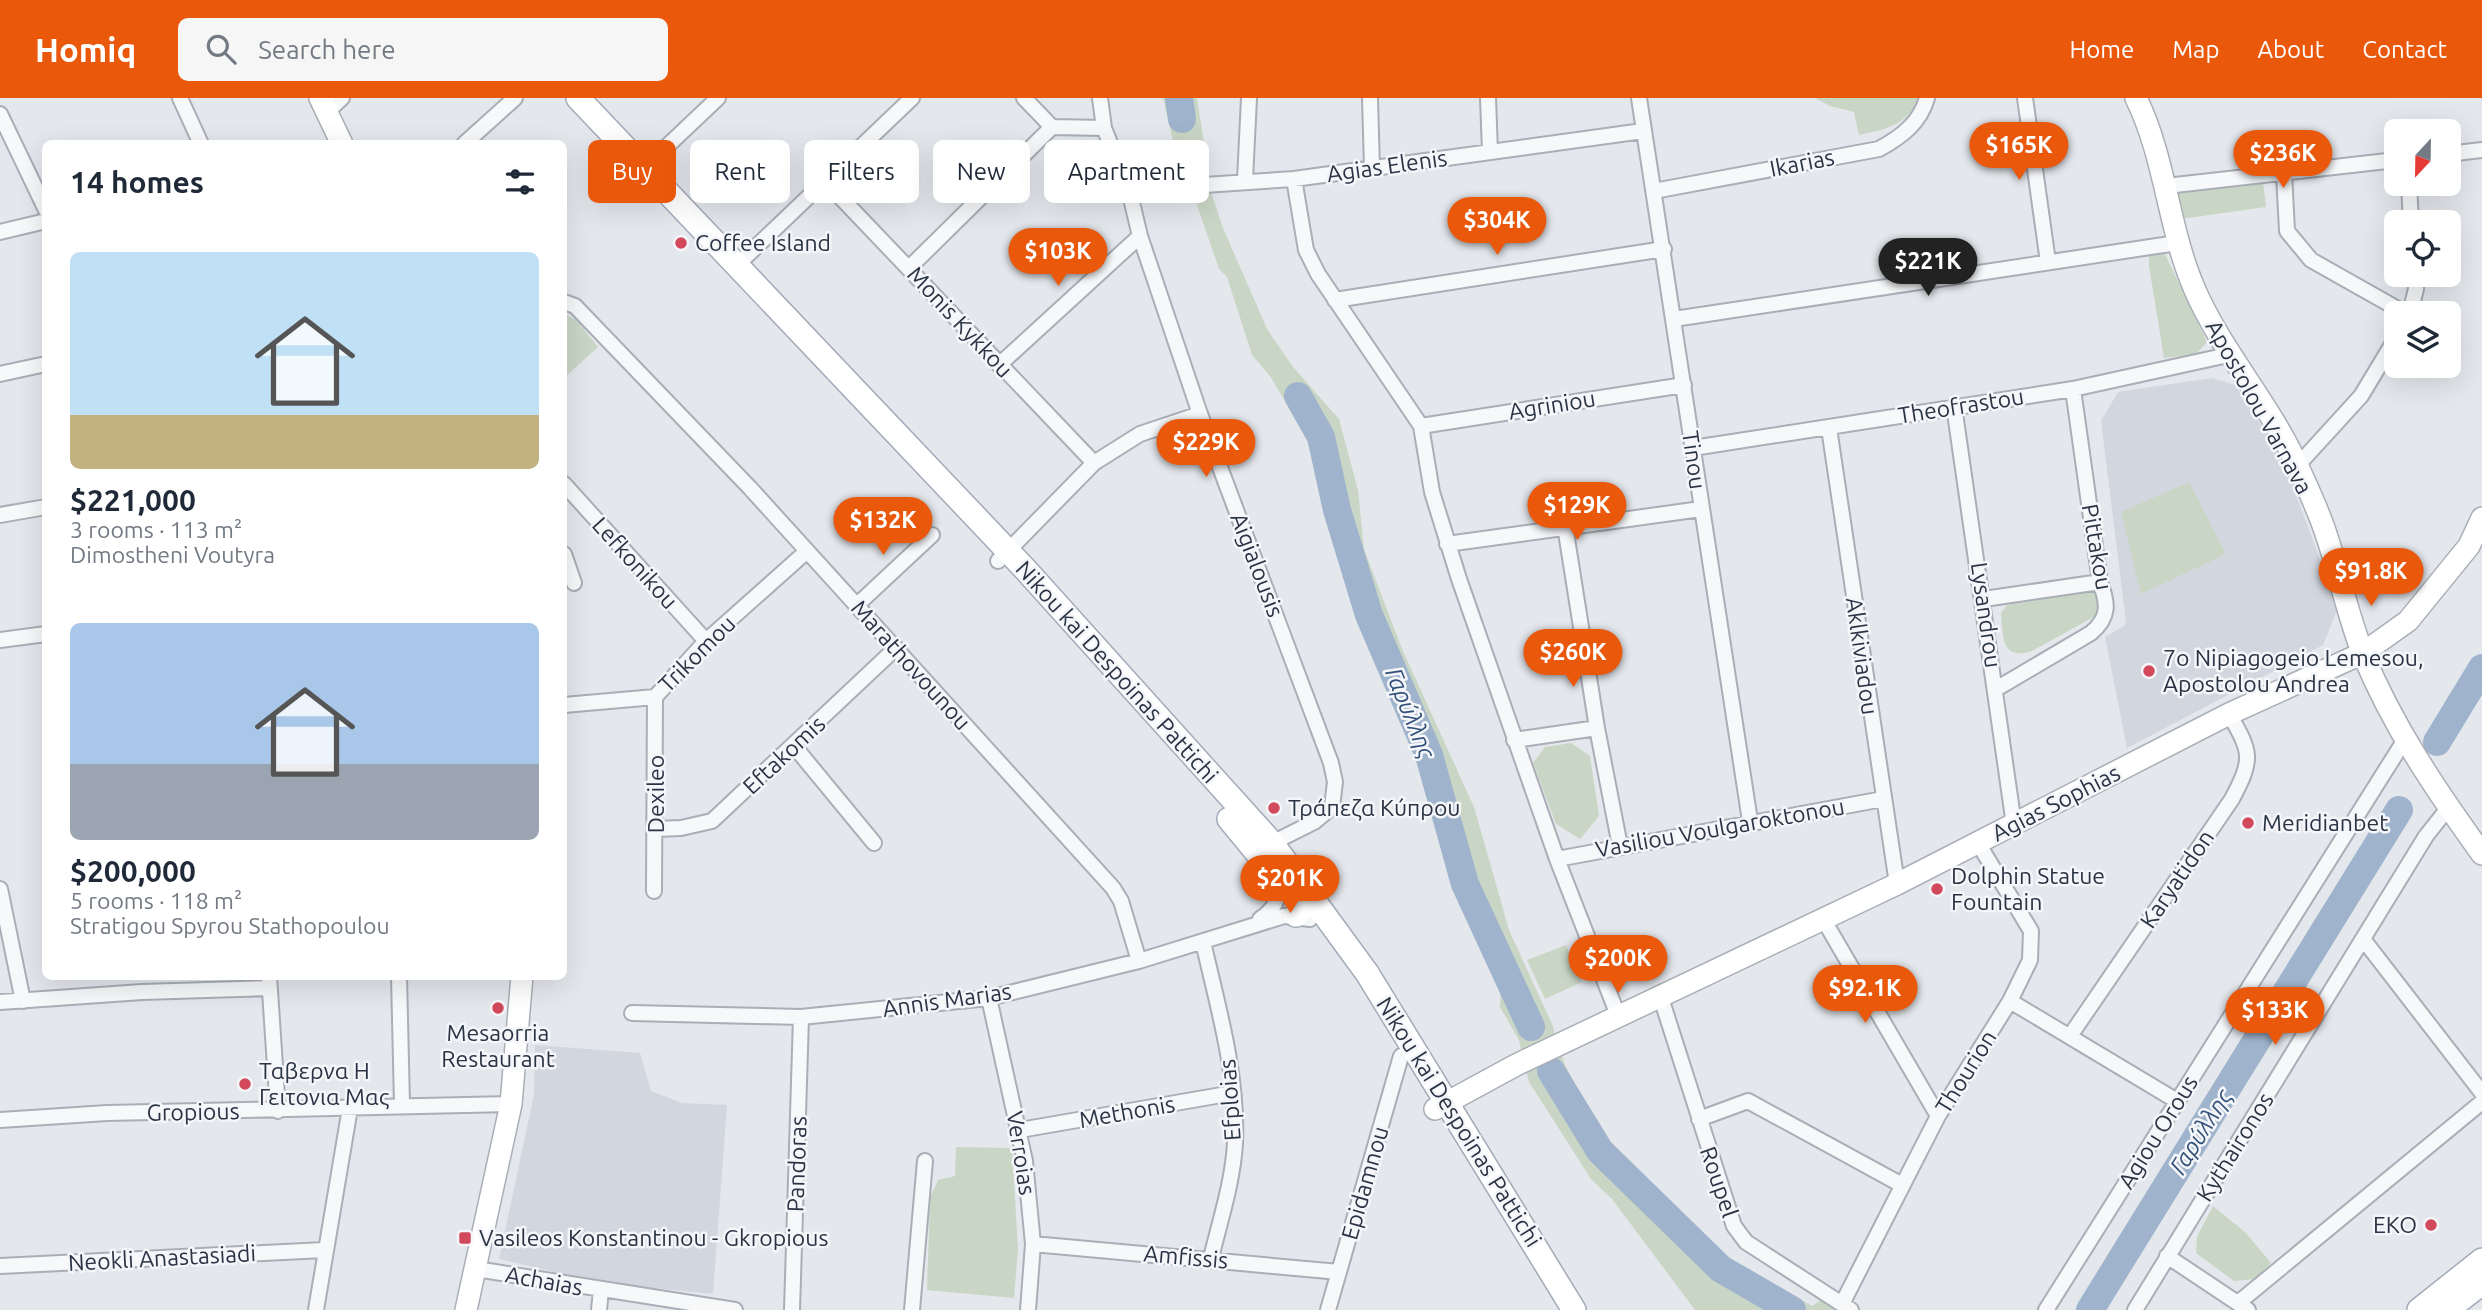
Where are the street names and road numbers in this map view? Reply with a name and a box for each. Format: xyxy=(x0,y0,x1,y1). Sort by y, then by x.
street label: Ikarias xyxy=(1767,144,1836,181)
street label: Agias Elenis xyxy=(1325,145,1449,186)
street label: Monis Kykkou xyxy=(903,261,1018,382)
street label: Apostolou Varnava xyxy=(2201,315,2318,498)
street label: Theofrastou xyxy=(1896,383,2026,428)
street label: Agriniou xyxy=(1507,385,1597,424)
street label: Tinou xyxy=(1678,429,1711,491)
street label: Pittakou xyxy=(2078,502,2117,592)
street label: Aigialousis xyxy=(1226,509,1289,620)
street label: Lefkonikou xyxy=(588,512,683,613)
street label: Nikou kai Despoinas Pattichi xyxy=(1011,556,1223,788)
street label: Lysandrou xyxy=(1967,561,2006,669)
street label: Marathovounou xyxy=(847,595,976,734)
street label: Aklkiviadou xyxy=(1842,596,1883,716)
street label: Trikomou xyxy=(653,610,740,697)
street label: Eftakomis xyxy=(738,711,830,799)
street label: Dexileo xyxy=(643,755,668,833)
street label: Agias Sophias xyxy=(1988,760,2124,846)
street label: Vasiliou Voulgaroktonou xyxy=(1593,793,1846,862)
street label: Karyatidon xyxy=(2135,825,2218,932)
street label: Annis Marias xyxy=(881,978,1013,1021)
street label: Nikou kai Despoinas Pattichi xyxy=(1372,992,1547,1251)
street label: Thourion xyxy=(1930,1026,2001,1118)
street label: Efploias xyxy=(1214,1058,1245,1142)
street label: Agiou Orous xyxy=(2113,1071,2202,1193)
street label: Kythaironos xyxy=(2191,1088,2278,1206)
street label: Methonis xyxy=(1077,1091,1177,1132)
street label: Gropious xyxy=(146,1098,240,1125)
street label: Verroias xyxy=(1003,1109,1040,1197)
street label: Pandoras xyxy=(782,1116,811,1212)
street label: Epidamnou xyxy=(1336,1123,1393,1242)
street label: Roupel xyxy=(1696,1143,1743,1220)
street label: Neokli Anastasiadi xyxy=(67,1240,257,1275)
street label: Amfissis xyxy=(1143,1240,1229,1273)
street label: Achaias xyxy=(504,1261,585,1300)

